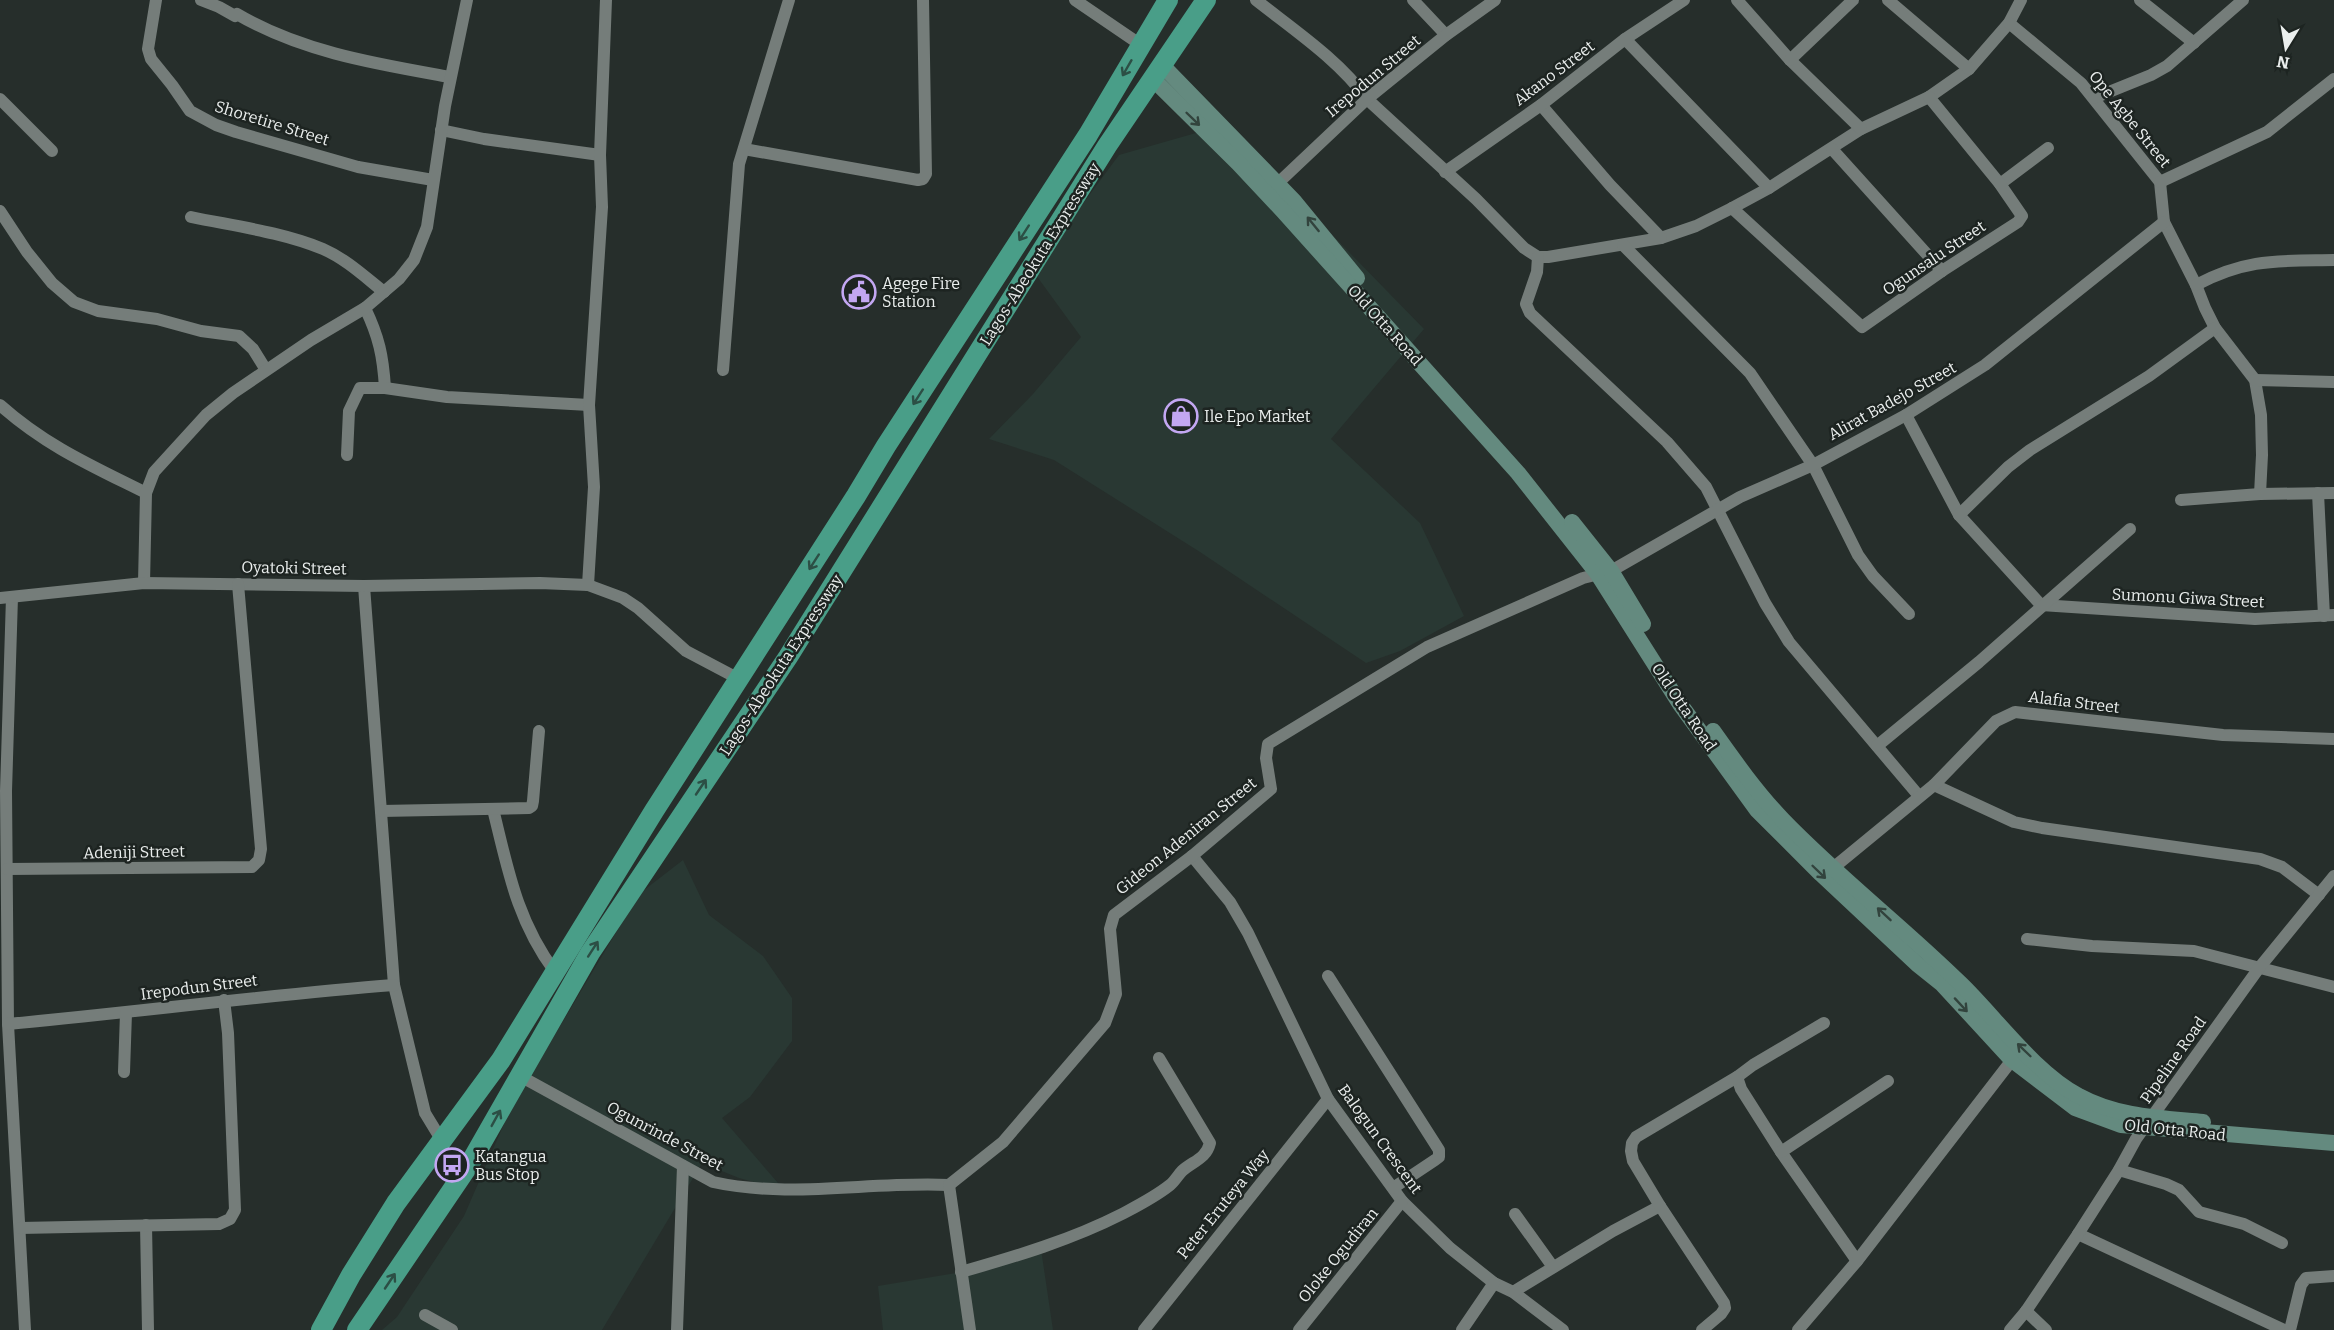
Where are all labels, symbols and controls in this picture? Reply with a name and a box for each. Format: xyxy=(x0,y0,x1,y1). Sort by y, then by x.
north arrow xyxy=(2256,18,2316,78)
street label: Irepodun Street xyxy=(1322,31,1424,121)
street label: Akano Street xyxy=(1510,36,1598,110)
text: N xyxy=(2275,52,2291,73)
one-way arrow xyxy=(1121,59,1133,76)
street label: Ope Agbe Street xyxy=(2085,67,2175,171)
street label: Shoretire Street xyxy=(213,97,332,149)
one-way arrow xyxy=(1186,112,1201,127)
street label: Lagos-Abeokuta Expressway xyxy=(976,159,1104,349)
one-way arrow xyxy=(1306,216,1319,232)
street label: Ogunsalu Street xyxy=(1879,216,1989,299)
one-way arrow xyxy=(1017,225,1030,242)
public building icon: Agege Fire Station xyxy=(841,274,877,310)
place label: Agege Fire Station xyxy=(882,274,960,311)
street label: Old Otta Road xyxy=(1344,281,1427,370)
street label: Alirat Badejo Street xyxy=(1825,358,1959,444)
one-way arrow xyxy=(911,388,923,405)
shop icon: Ile Epo Market xyxy=(1163,398,1199,434)
place label: Ile Epo Market xyxy=(1204,407,1311,426)
one-way arrow xyxy=(808,553,820,570)
street label: Oyatoki Street xyxy=(241,558,347,578)
street label: Lagos-Abeokuta Expressway xyxy=(715,571,847,759)
street label: Sumonu Giwa Street xyxy=(2111,585,2265,611)
street label: Old Otta Road xyxy=(1648,659,1721,755)
street label: Alafia Street xyxy=(2027,687,2121,717)
street label: Gideon Adeniran Street xyxy=(1112,773,1260,899)
one-way arrow xyxy=(695,778,708,795)
street label: Adeniji Street xyxy=(83,842,185,862)
one-way arrow xyxy=(1811,865,1826,879)
one-way arrow xyxy=(1877,908,1892,922)
one-way arrow xyxy=(588,941,600,958)
street label: Irepodun Street xyxy=(139,970,259,1004)
one-way arrow xyxy=(1954,997,1968,1012)
street label: Pipeline Road xyxy=(2136,1013,2210,1107)
one-way arrow xyxy=(2016,1043,2031,1057)
street label: Balogun Crescent xyxy=(1334,1081,1426,1197)
street label: Ogunrinde Street xyxy=(604,1097,727,1175)
one-way arrow xyxy=(490,1110,502,1127)
street label: Old Otta Road xyxy=(2123,1115,2227,1145)
street label: Peter Eruteya Way xyxy=(1173,1145,1273,1263)
bus stop icon: Katangua Bus Stop xyxy=(434,1147,470,1183)
place label: Katangua Bus Stop xyxy=(475,1147,547,1184)
street label: Oloke Ogudiran xyxy=(1294,1204,1382,1306)
one-way arrow xyxy=(384,1274,396,1290)

